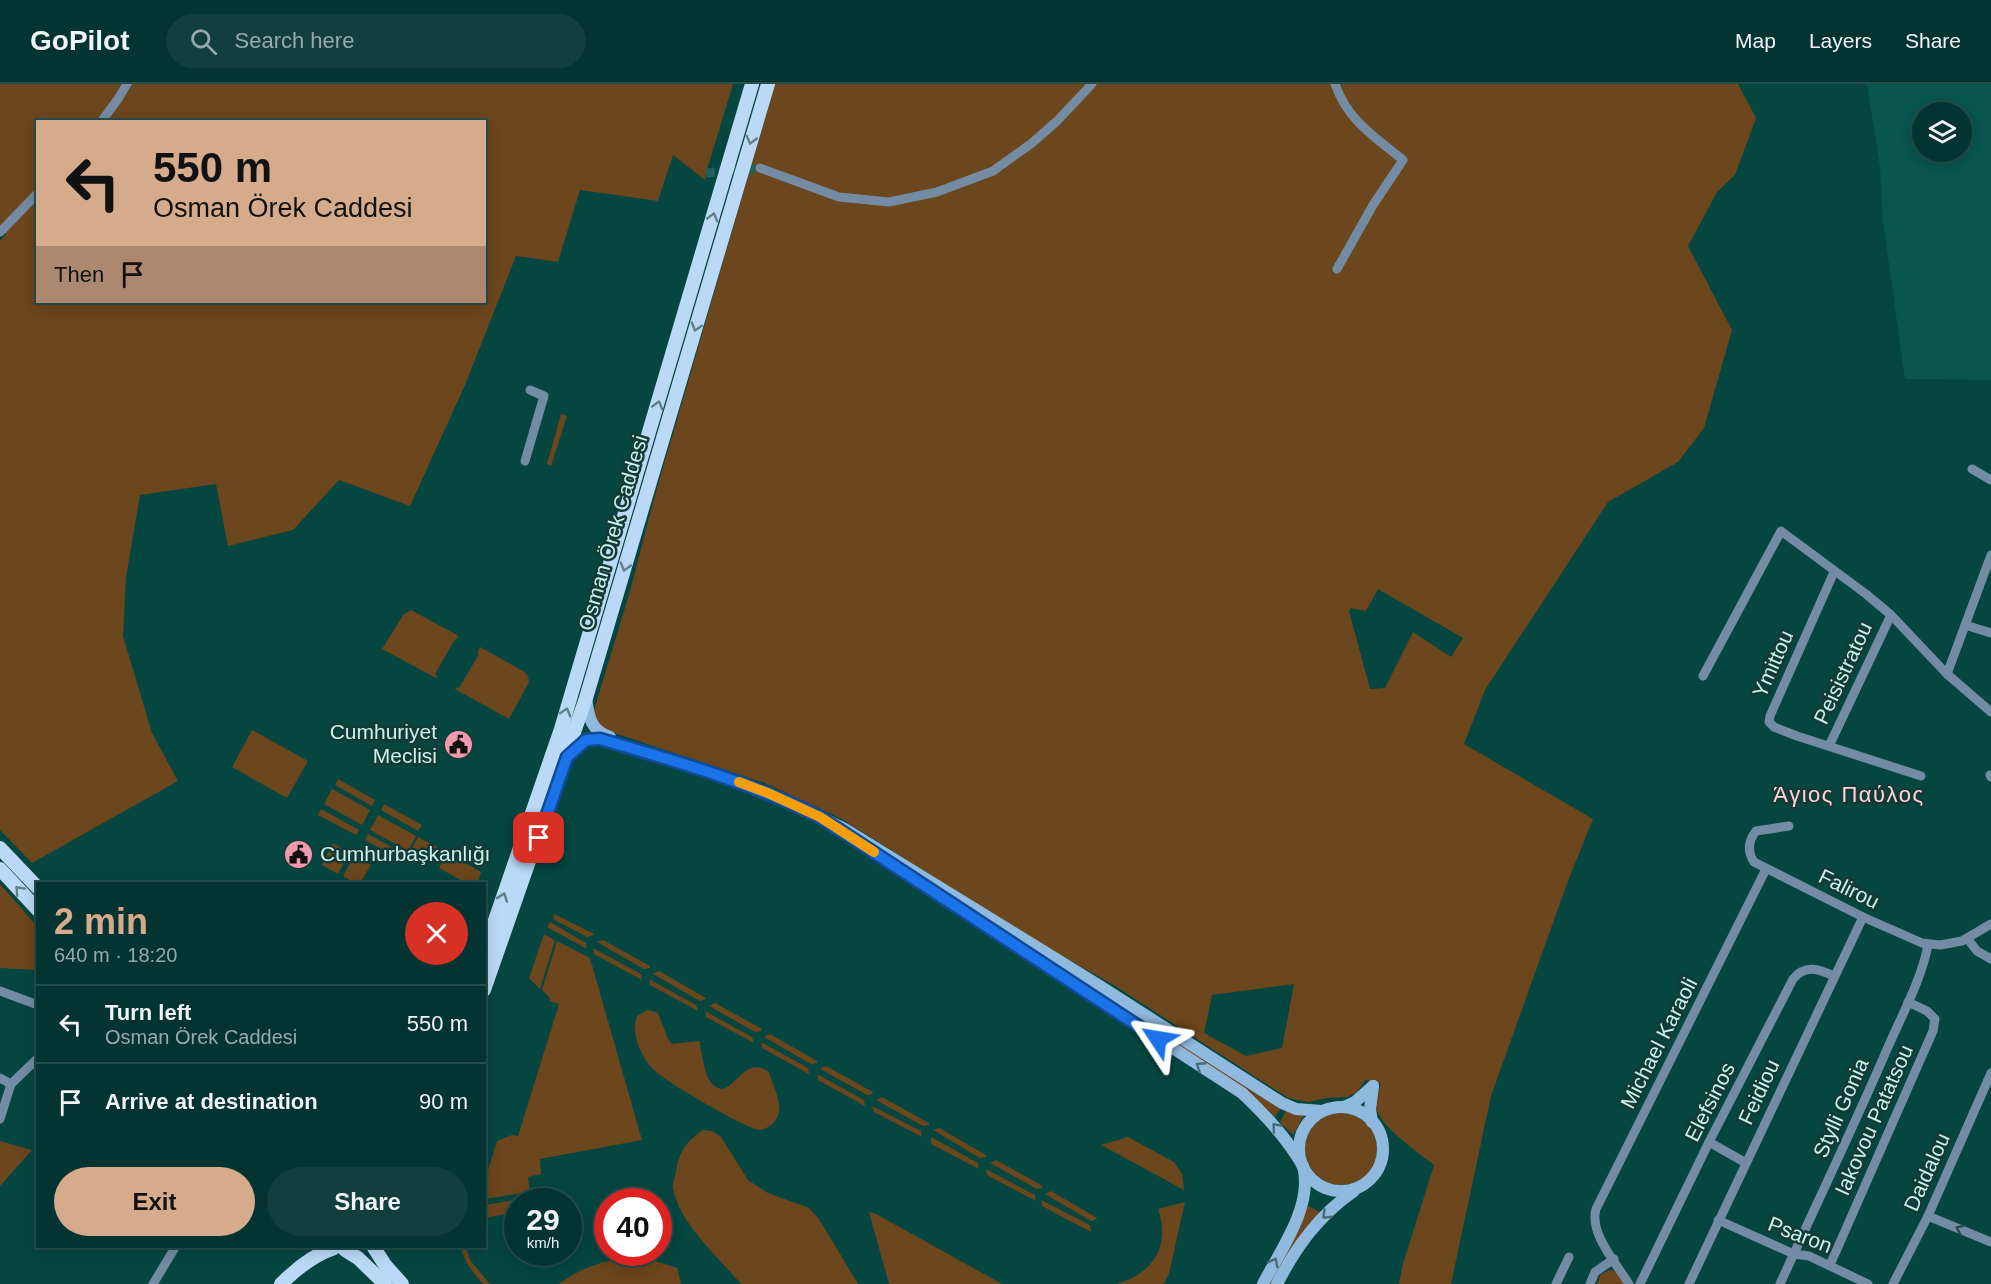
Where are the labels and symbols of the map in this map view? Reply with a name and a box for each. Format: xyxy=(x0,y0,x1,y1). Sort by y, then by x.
one-way arrow xyxy=(746,134,758,145)
one-way arrow xyxy=(706,212,718,223)
one-way arrow xyxy=(691,321,703,332)
one-way arrow xyxy=(651,400,663,410)
street label: Osman Örek Caddesi xyxy=(574,433,651,633)
one-way arrow xyxy=(620,561,632,572)
street label: Peisistratou xyxy=(1809,618,1876,727)
street label: Ymittou xyxy=(1748,627,1798,701)
one-way arrow xyxy=(559,707,571,718)
place label: Cumhuriyet Meclisi xyxy=(330,720,437,767)
public building icon: Cumhuriyet Meclisi xyxy=(442,728,474,760)
district label: Άγιος Παύλος xyxy=(1773,782,1925,807)
pin xyxy=(513,812,564,863)
public building icon: Cumhurbaşkanlığı xyxy=(283,838,315,870)
place label: Cumhurbaşkanlığı xyxy=(320,842,490,865)
street label: Falirou xyxy=(1815,864,1883,913)
one-way arrow xyxy=(15,886,26,896)
one-way arrow xyxy=(496,892,509,903)
street label: Michael Karaoli xyxy=(1616,974,1701,1112)
position arrow xyxy=(1126,1007,1190,1071)
street label: Iakovou Patatsou xyxy=(1830,1041,1917,1199)
street label: Stylli Gonia xyxy=(1808,1054,1873,1161)
street label: Feidiou xyxy=(1734,1056,1784,1128)
street label: Elefsinos xyxy=(1680,1059,1739,1145)
one-way arrow xyxy=(1195,1062,1206,1073)
one-way arrow xyxy=(1272,1123,1283,1134)
street label: Daidalou xyxy=(1899,1129,1954,1214)
speed limit sign: 40 xyxy=(594,1188,672,1266)
one-way arrow xyxy=(1322,1208,1332,1219)
street label: Psaron xyxy=(1765,1212,1835,1257)
one-way arrow xyxy=(1955,1224,1966,1236)
one-way arrow xyxy=(1267,1258,1278,1269)

